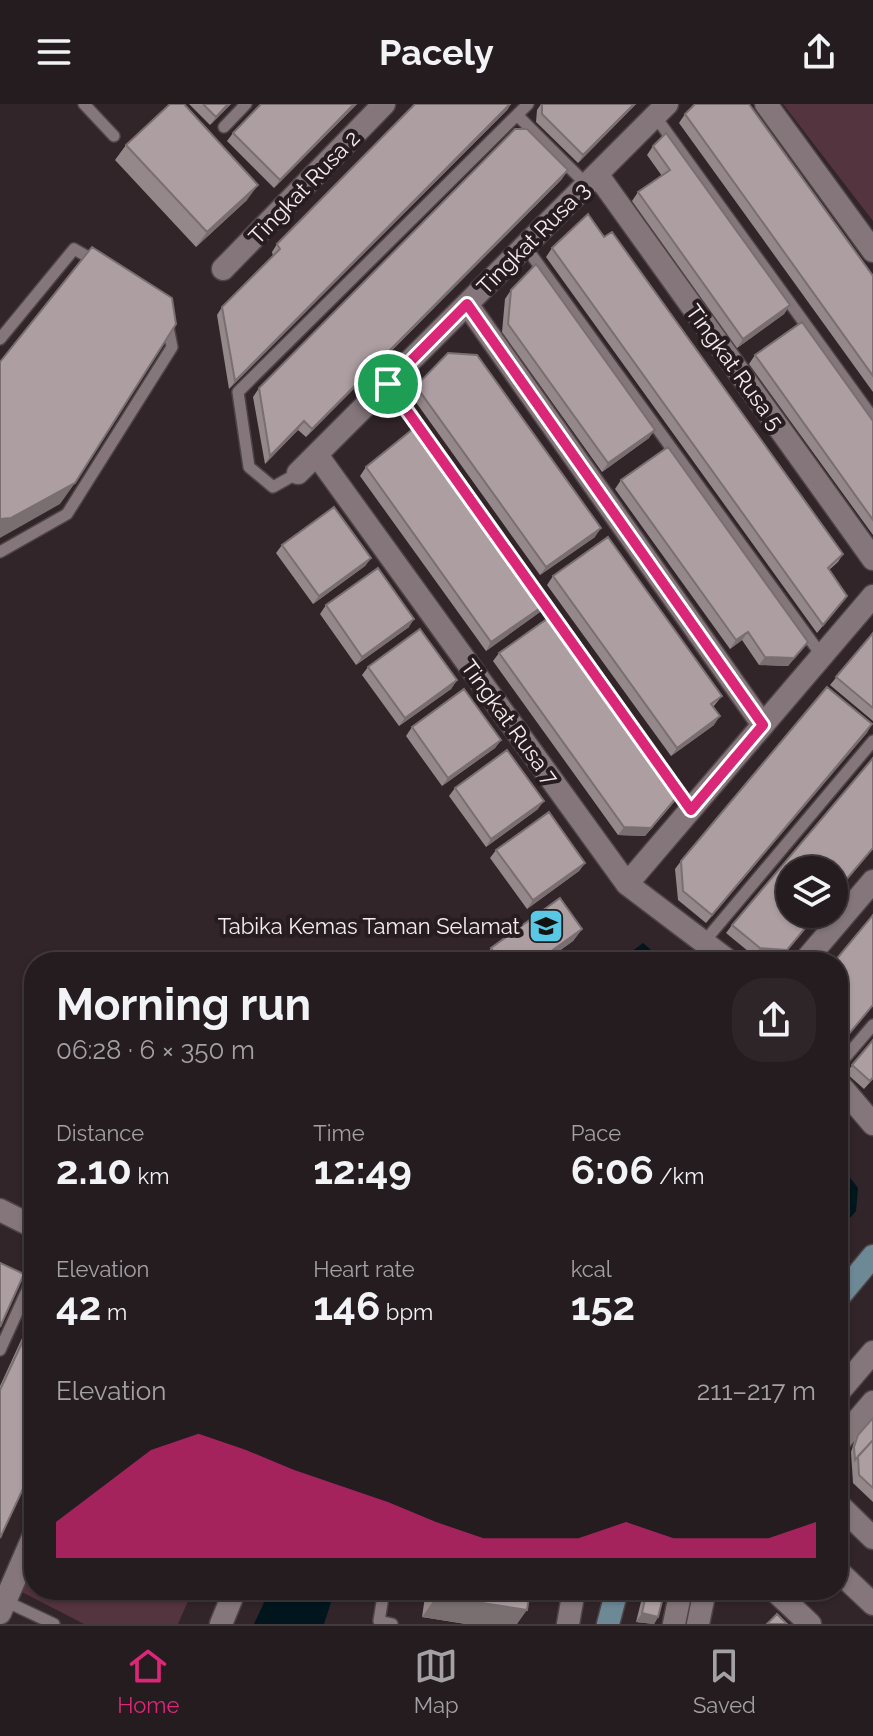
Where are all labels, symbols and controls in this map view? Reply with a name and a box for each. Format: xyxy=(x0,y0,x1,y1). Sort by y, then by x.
icon: menu xyxy=(32,30,76,74)
icon: share xyxy=(797,30,841,74)
text: Pacely xyxy=(379,31,494,73)
street label: Tingkat Rusa 2 xyxy=(243,125,365,249)
street label: Tingkat Rusa 3 xyxy=(471,176,595,300)
street label: Tingkat Rusa 5 xyxy=(681,299,789,435)
pin xyxy=(354,350,422,418)
icon: arrive xyxy=(366,362,410,406)
street label: Tingkat Rusa 7 xyxy=(456,654,564,790)
map controls xyxy=(776,856,848,928)
button: layers xyxy=(776,856,848,928)
school or university icon: Tabika Kemas Taman Selamat xyxy=(527,907,565,945)
place label: Tabika Kemas Taman Selamat xyxy=(218,913,521,939)
button: share xyxy=(732,978,816,1062)
text: Morning run xyxy=(56,979,311,1030)
text: 06:28 · 6 × 350 m xyxy=(56,1035,255,1065)
text: Distance xyxy=(56,1120,144,1146)
text: Time xyxy=(313,1120,365,1146)
text: Pace xyxy=(571,1120,621,1146)
text: 2.10 xyxy=(56,1146,132,1193)
text: 12:49 xyxy=(313,1146,412,1193)
text: 6:06 xyxy=(571,1146,654,1193)
text: km xyxy=(132,1163,169,1189)
text: /km xyxy=(654,1163,704,1189)
text: Elevation xyxy=(56,1256,149,1282)
text: Heart rate xyxy=(313,1256,415,1282)
text: kcal xyxy=(571,1256,612,1282)
text: 42 xyxy=(56,1282,101,1329)
text: 146 xyxy=(313,1282,380,1329)
text: 152 xyxy=(571,1282,635,1329)
text: m xyxy=(101,1299,127,1325)
text: bpm xyxy=(380,1299,433,1325)
text: Elevation xyxy=(56,1376,166,1406)
text: 211–217 m xyxy=(697,1376,816,1406)
tab: Home xyxy=(117,1644,179,1718)
tab: Map xyxy=(414,1644,459,1718)
tab: Saved xyxy=(693,1644,756,1718)

